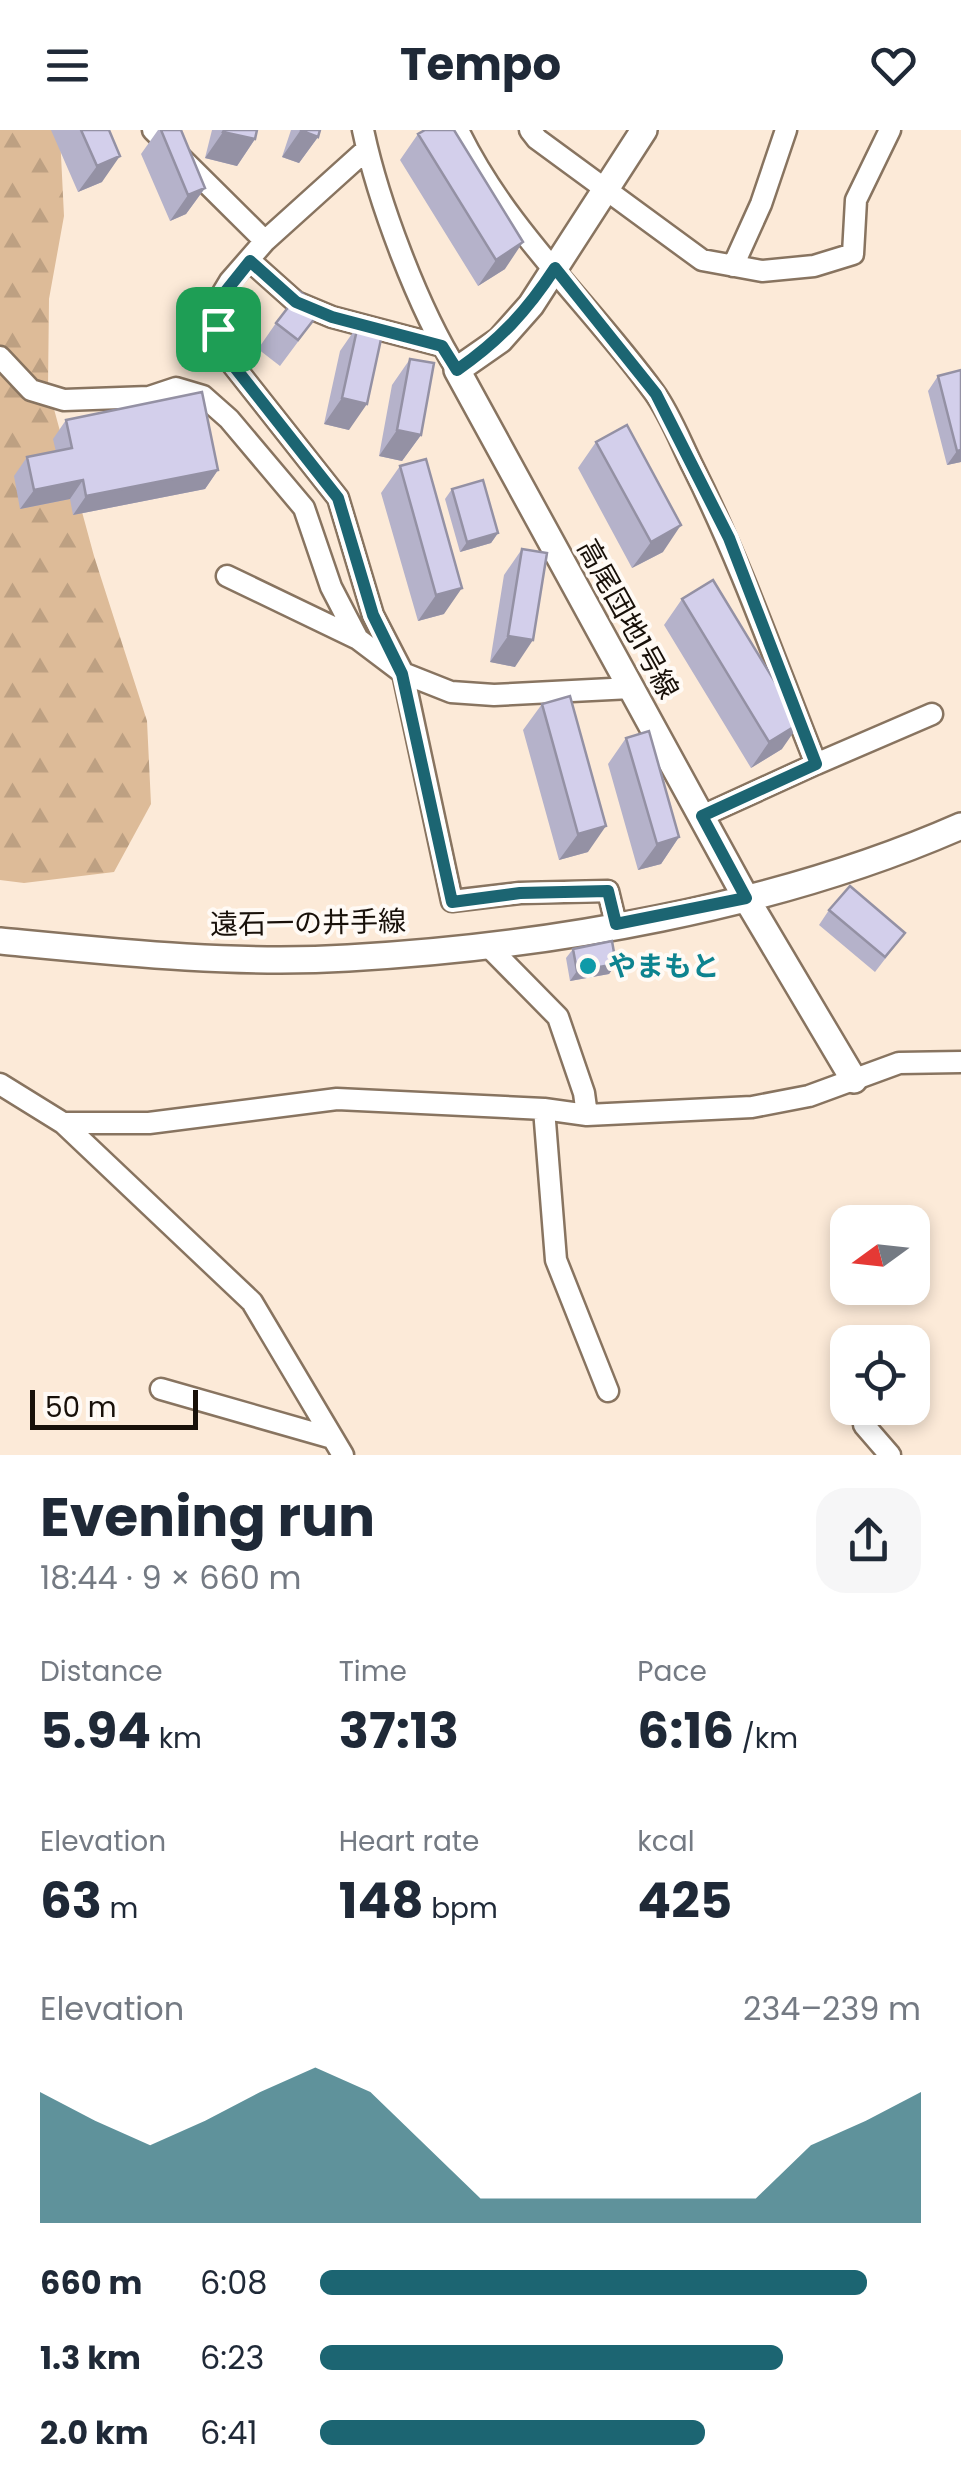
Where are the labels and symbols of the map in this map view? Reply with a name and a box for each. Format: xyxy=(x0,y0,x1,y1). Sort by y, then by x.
pin xyxy=(176,287,261,372)
street label: 高尾団地1号線 xyxy=(568,532,688,706)
street label: 遠石一の井手線 xyxy=(210,902,406,944)
place label: やまもと xyxy=(608,947,719,986)
marker: やまもと xyxy=(577,955,599,977)
north arrow xyxy=(830,1205,930,1305)
scale bar xyxy=(30,1385,198,1430)

